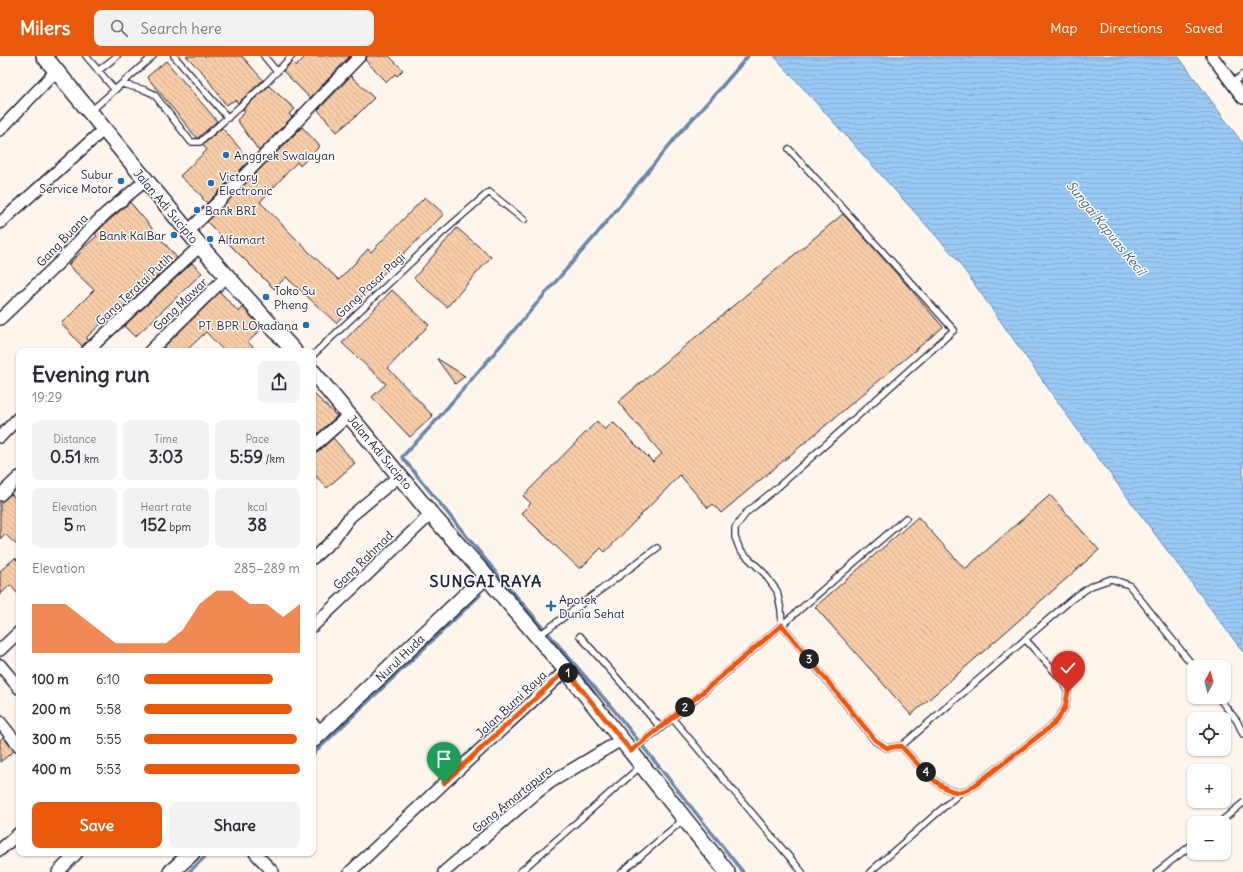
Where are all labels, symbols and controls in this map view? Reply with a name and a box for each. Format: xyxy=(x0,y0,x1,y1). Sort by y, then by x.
search box xyxy=(94,10,374,46)
text: Milers xyxy=(20,16,70,40)
icon: search xyxy=(108,17,130,39)
text: Search here xyxy=(140,19,222,38)
text: Map xyxy=(1050,19,1077,37)
text: Directions xyxy=(1099,19,1163,37)
text: Saved xyxy=(1185,19,1223,37)
place label: Anggrek Swalayan xyxy=(234,148,335,163)
marker: Anggrek Swalayan xyxy=(221,150,231,160)
street label: Jalan Adi Sucipto xyxy=(131,166,202,246)
place label: Subur Service Motor xyxy=(39,167,113,196)
place label: Victory Electronic xyxy=(219,169,273,198)
marker: Subur Service Motor xyxy=(116,176,126,186)
water label: Sungai Kapuas Kecil xyxy=(1063,177,1151,280)
marker: Victory Electronic xyxy=(206,178,216,188)
place label: Bank BRI xyxy=(205,203,256,218)
marker: Bank BRI xyxy=(192,205,202,215)
street label: Gang Buana xyxy=(33,210,91,269)
place label: Bank KalBar xyxy=(99,228,166,243)
marker: Bank KalBar xyxy=(169,230,179,240)
place label: Alfamart xyxy=(218,232,265,247)
marker: Alfamart xyxy=(205,234,215,244)
street label: Gang Teratai Putih xyxy=(92,249,176,329)
street label: Gang Pasar Pagi xyxy=(332,249,408,321)
street label: Gang Mawar xyxy=(150,274,210,334)
place label: Toko Su Pheng xyxy=(274,283,316,312)
marker: Toko Su Pheng xyxy=(261,292,271,302)
place label: PT. BPR LOkadana xyxy=(198,318,298,333)
marker: PT. BPR LOkadana xyxy=(301,320,311,330)
text: Evening run xyxy=(32,360,150,388)
button: share xyxy=(258,361,300,403)
text: 19:29 xyxy=(32,389,62,406)
street label: Jalan Adi Sucipto xyxy=(345,412,416,492)
text: Distance xyxy=(53,432,96,446)
text: Time xyxy=(154,432,178,446)
text: Pace xyxy=(245,432,269,446)
text: 0.51 xyxy=(50,446,81,468)
text: 3:03 xyxy=(149,446,183,468)
text: 5:59 xyxy=(230,446,263,468)
text: km xyxy=(81,452,99,466)
text: /km xyxy=(263,452,285,466)
text: Elevation xyxy=(52,500,97,514)
text: Heart rate xyxy=(140,500,192,514)
text: kcal xyxy=(247,500,267,514)
text: 5 xyxy=(64,514,73,536)
text: 152 xyxy=(141,514,167,536)
text: 38 xyxy=(248,514,267,536)
text: m xyxy=(73,520,86,534)
text: bpm xyxy=(167,520,191,534)
street label: Gang Rahmad xyxy=(330,528,396,592)
text: Elevation xyxy=(32,560,85,577)
text: 285–289 m xyxy=(234,560,300,577)
district label: SUNGAI RAYA xyxy=(430,571,542,591)
place label: Apotek Dunia Sehat xyxy=(559,592,625,621)
marker: Apotek Dunia Sehat xyxy=(546,601,556,611)
street label: Nurul Huda xyxy=(372,631,428,685)
pin: 3 xyxy=(799,649,819,669)
pin xyxy=(1051,651,1085,692)
text: 3 xyxy=(806,652,812,666)
icon: check xyxy=(1057,657,1079,679)
north arrow xyxy=(1187,660,1231,704)
map controls xyxy=(1187,660,1231,860)
pin: 1 xyxy=(558,663,578,683)
text: 1 xyxy=(566,666,570,680)
street label: Jalan Bumi Raya xyxy=(473,667,550,741)
text: 100 m xyxy=(32,671,69,688)
text: 6:10 xyxy=(96,671,120,688)
pin: 2 xyxy=(675,697,695,717)
text: 2 xyxy=(682,700,688,714)
text: 200 m xyxy=(32,701,71,718)
text: 5:58 xyxy=(96,701,121,718)
button: locate xyxy=(1187,712,1231,756)
text: 300 m xyxy=(32,731,71,748)
text: 5:55 xyxy=(96,731,121,748)
pin xyxy=(427,742,461,783)
icon: arrive xyxy=(433,748,455,770)
text: 400 m xyxy=(32,761,71,778)
text: 5:53 xyxy=(96,761,121,778)
street label: Gang Amartapura xyxy=(469,762,555,836)
pin: 4 xyxy=(916,762,936,782)
button: + xyxy=(1187,764,1231,808)
text: 4 xyxy=(923,765,929,779)
button: Save xyxy=(32,802,162,848)
button: Share xyxy=(170,802,300,848)
button: − xyxy=(1187,816,1231,860)

